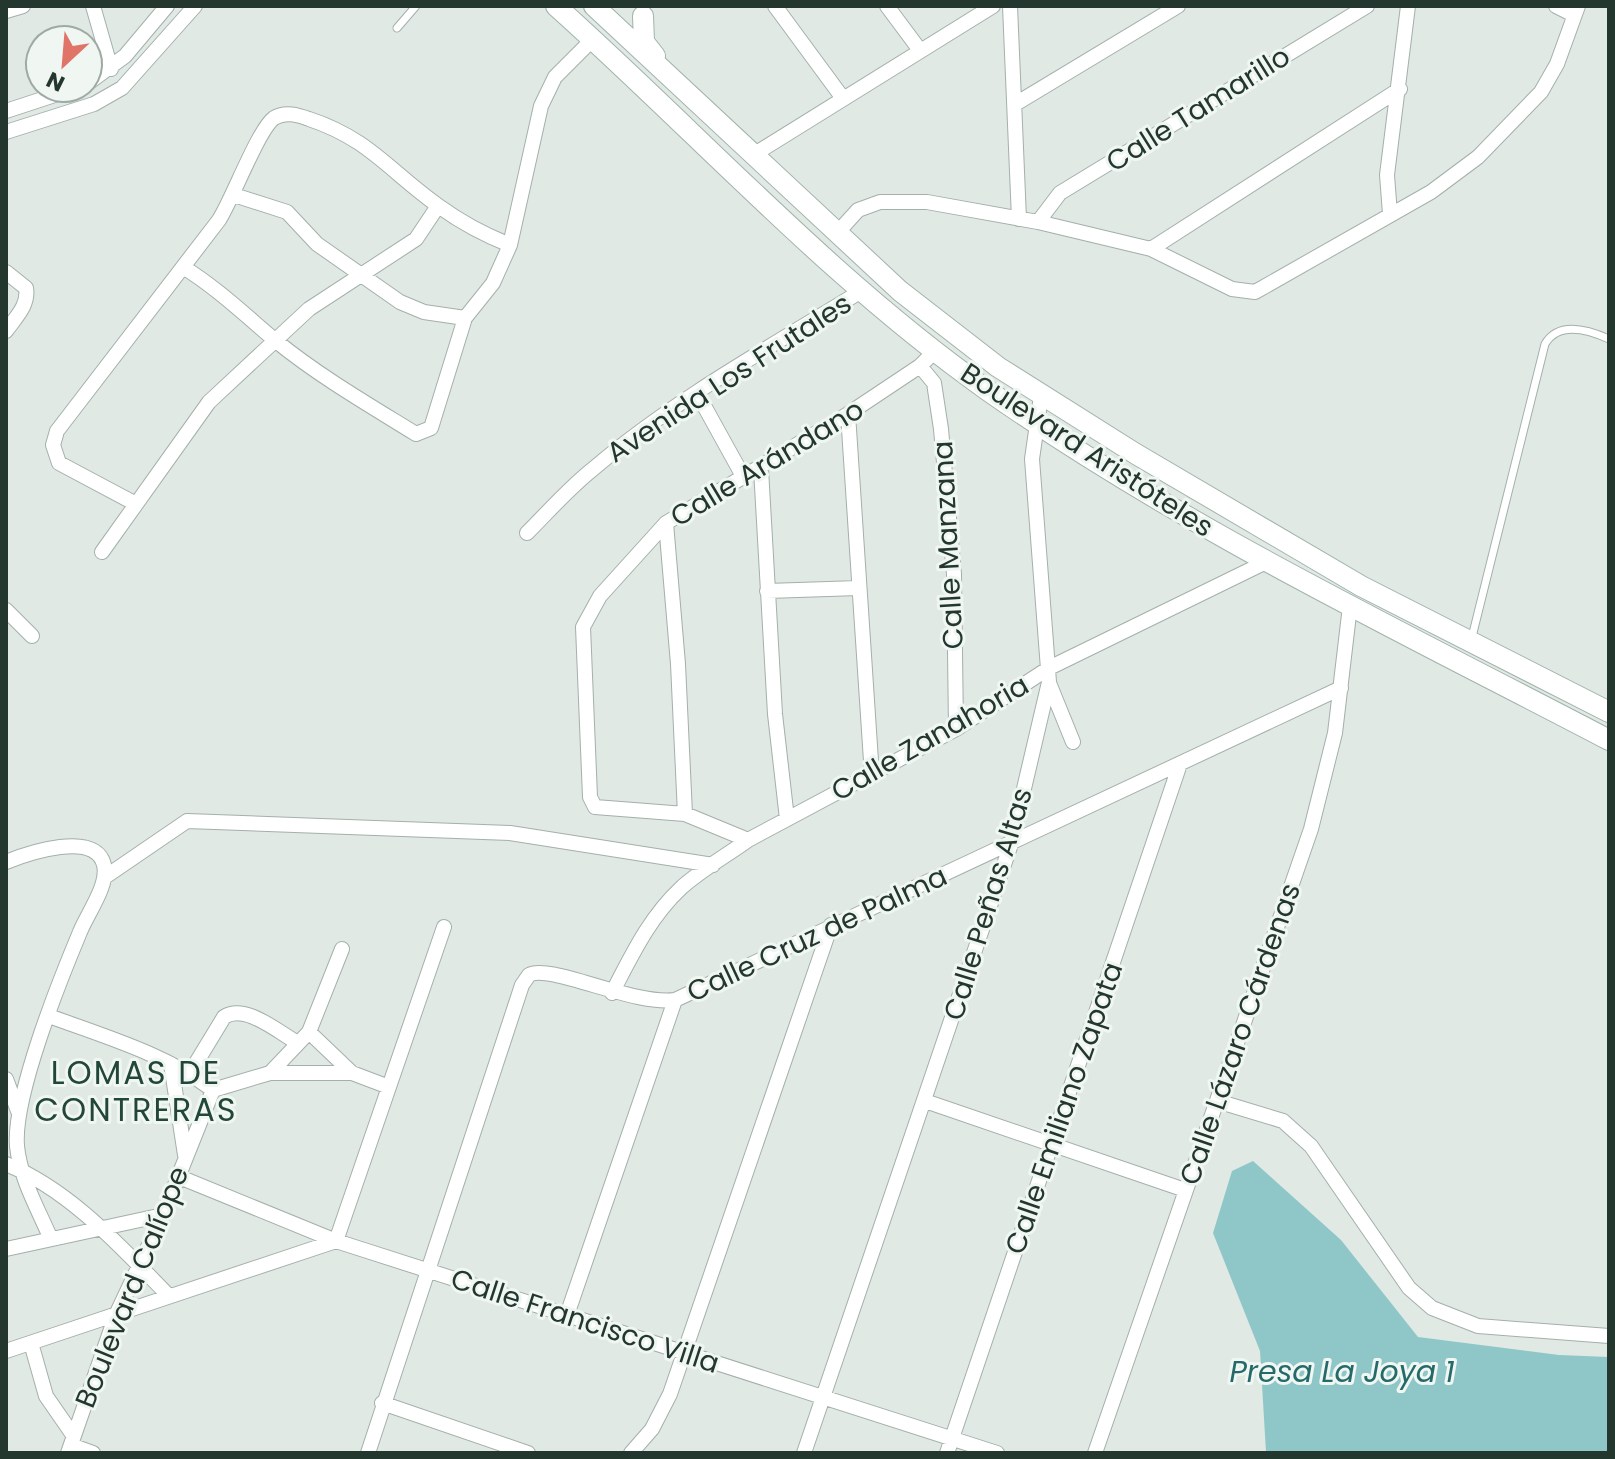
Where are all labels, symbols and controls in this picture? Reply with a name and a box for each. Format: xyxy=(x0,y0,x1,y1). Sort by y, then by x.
north arrow xyxy=(24,24,104,104)
street label: Calle Tamarillo xyxy=(1099,37,1297,181)
text: N xyxy=(41,64,70,99)
street label: Avenida Los Frutales xyxy=(599,284,859,472)
street label: Boulevard Aristóteles xyxy=(953,354,1221,546)
street label: Calle Arándano xyxy=(663,390,871,536)
street label: Calle Manzana xyxy=(923,440,973,650)
street label: Calle Zanahoria xyxy=(824,666,1036,810)
street label: Calle Peñas Altas xyxy=(934,783,1042,1025)
street label: Calle Cruz de Palma xyxy=(681,857,953,1011)
street label: Calle Lázaro Cárdenas xyxy=(1170,878,1310,1190)
street label: Calle Emiliano Zapata xyxy=(996,957,1132,1259)
district label: LOMAS DE CONTRERAS xyxy=(34,1050,238,1132)
street label: Boulevard Calíope xyxy=(66,1160,198,1414)
street label: Calle Francisco Villa xyxy=(446,1259,724,1383)
water label: Presa La Joya 1 xyxy=(1229,1350,1455,1393)

